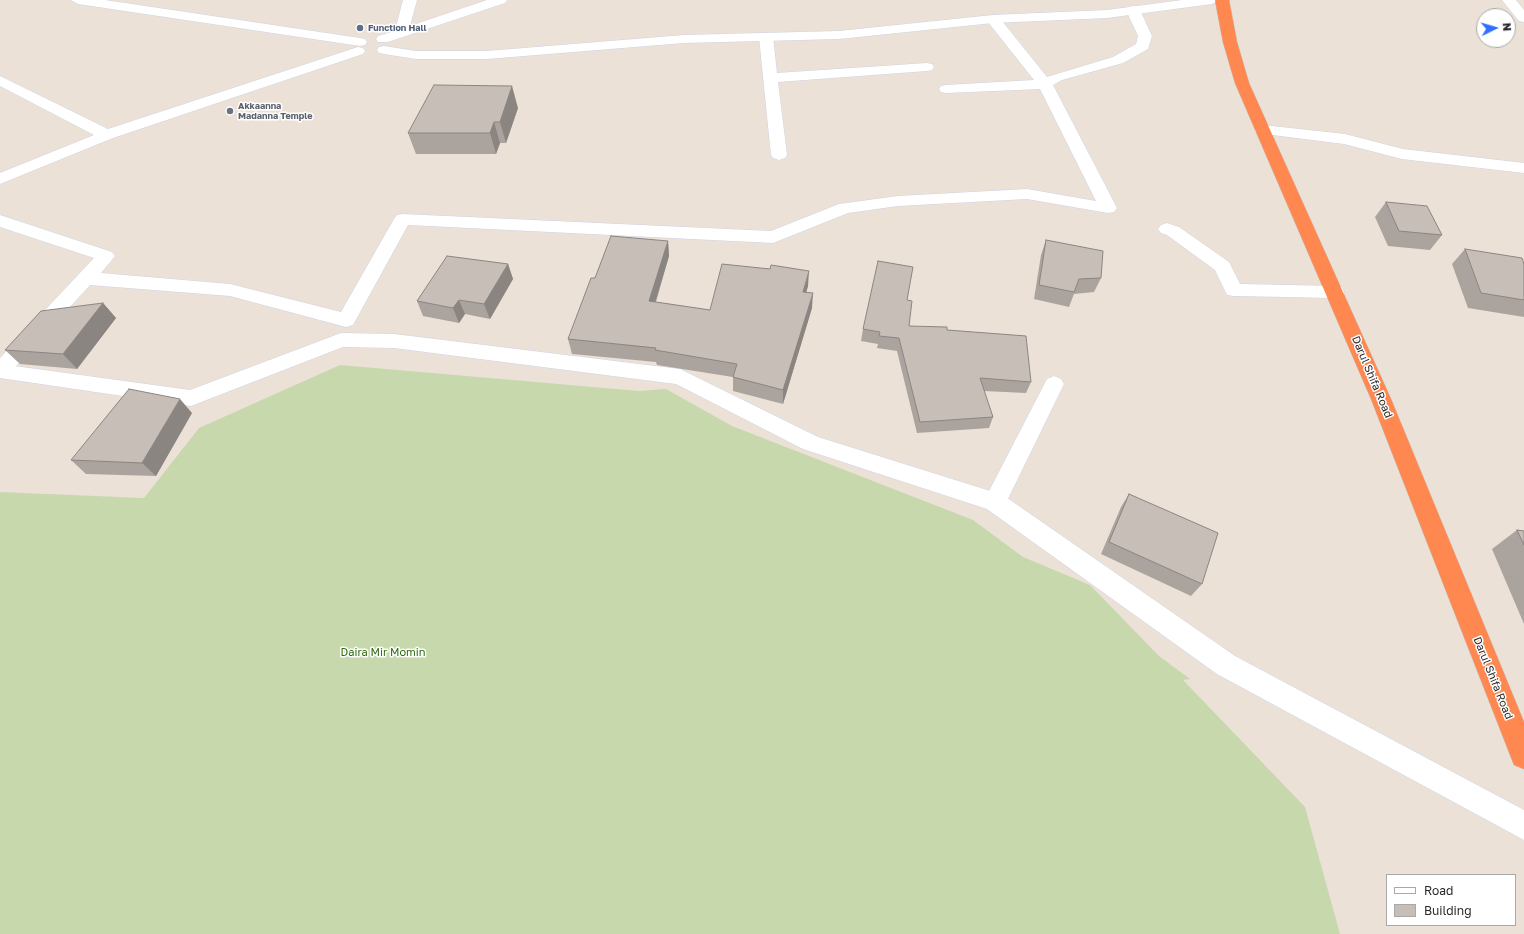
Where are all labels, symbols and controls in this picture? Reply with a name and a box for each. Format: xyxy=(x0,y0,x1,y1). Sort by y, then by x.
north arrow xyxy=(1476,8,1516,48)
text: N xyxy=(1501,22,1514,32)
marker: Function Hall xyxy=(355,23,365,33)
place label: Function Hall xyxy=(368,23,427,33)
place label: Akkaanna Madanna Temple xyxy=(238,101,312,122)
marker: Akkaanna Madanna Temple xyxy=(225,106,235,116)
street label: Darul Shifa Road xyxy=(1349,334,1395,420)
street label: Darul Shifa Road xyxy=(1470,635,1516,721)
park label: Daira Mir Momin xyxy=(341,646,425,660)
legend xyxy=(1386,874,1516,926)
text: Road xyxy=(1424,883,1453,898)
text: Building xyxy=(1424,903,1472,918)

